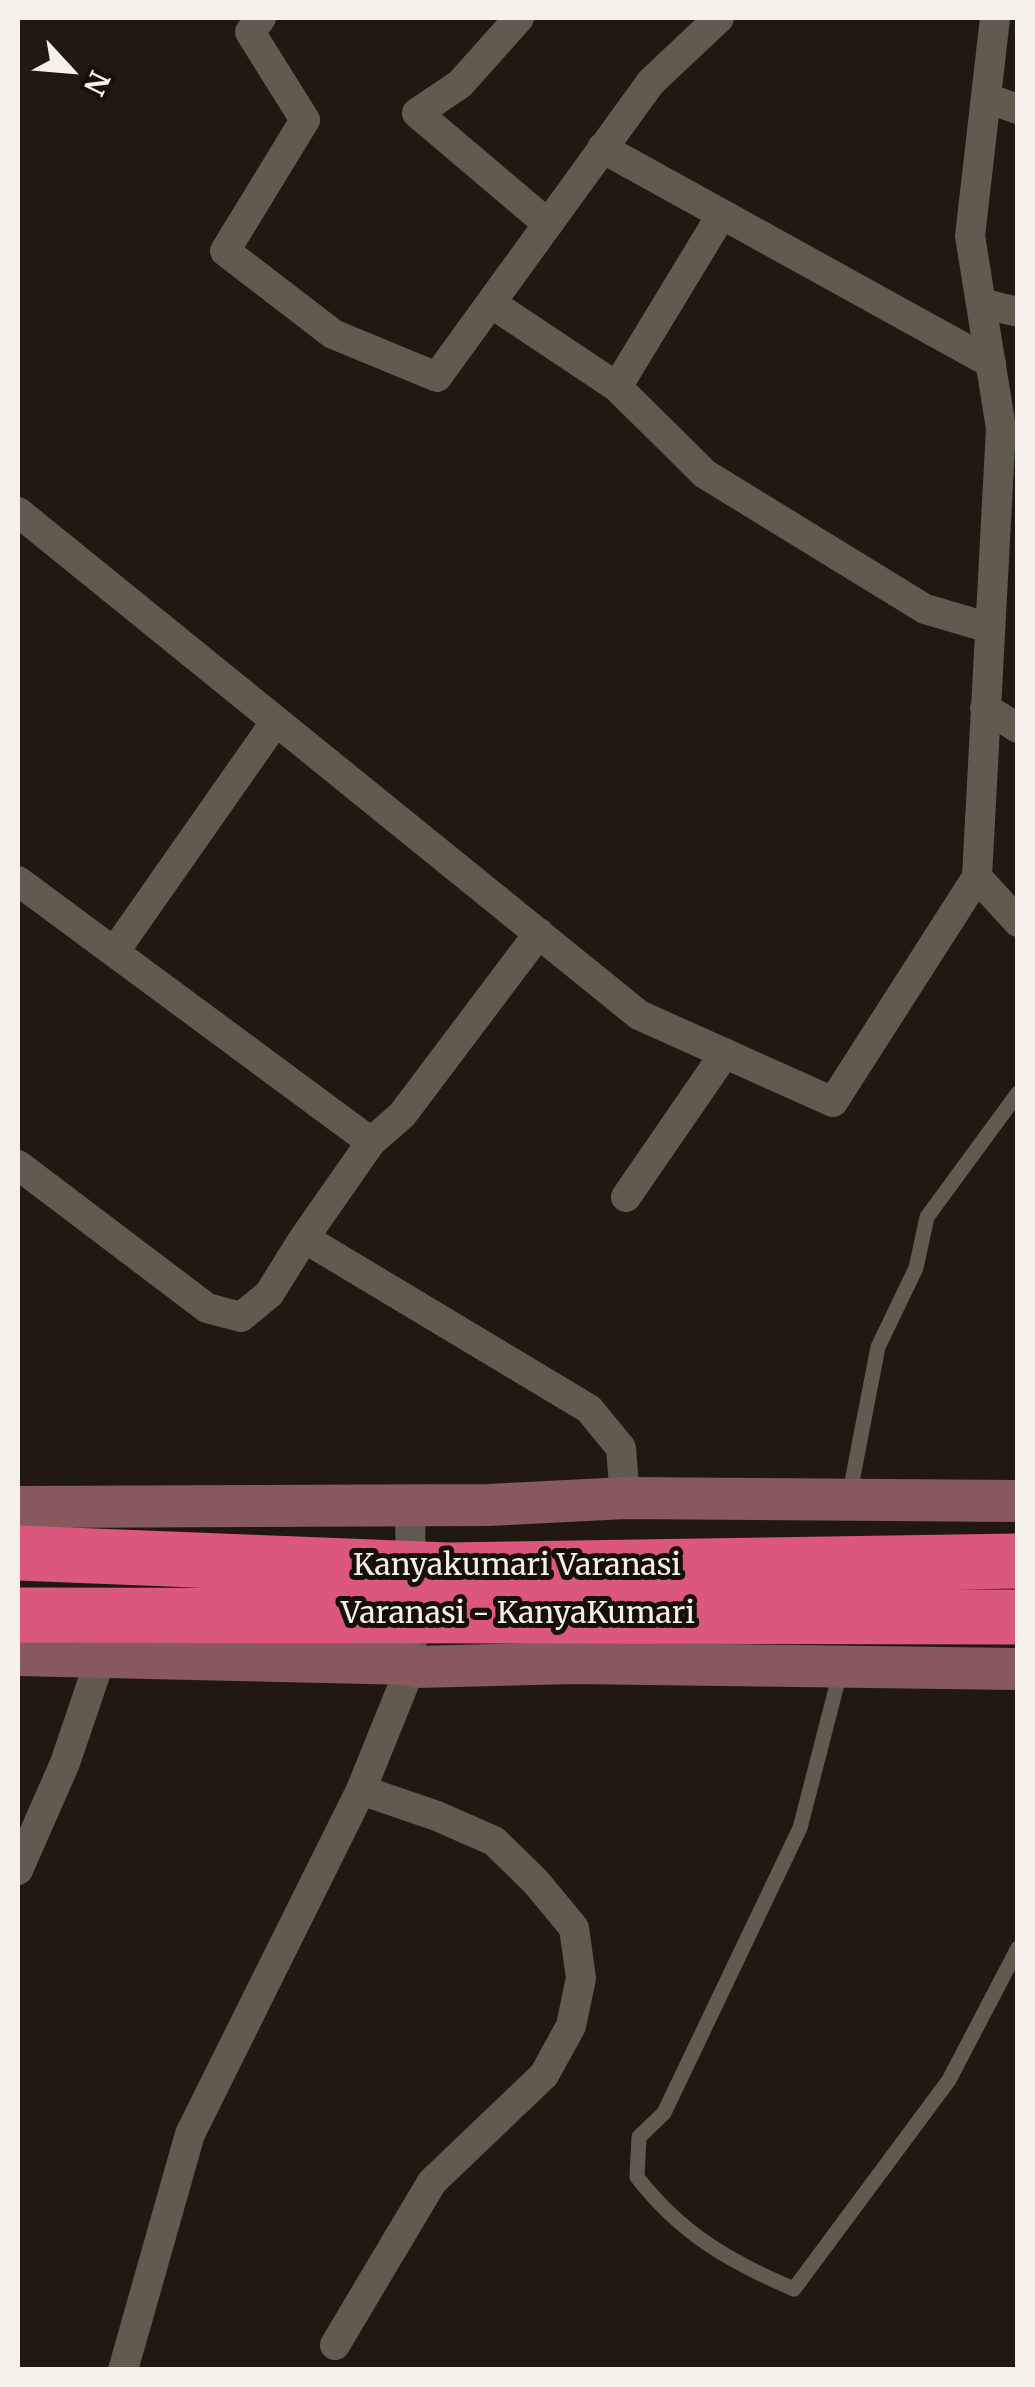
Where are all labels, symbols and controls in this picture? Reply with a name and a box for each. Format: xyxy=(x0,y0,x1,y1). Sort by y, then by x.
north arrow xyxy=(20,20,120,120)
text: N xyxy=(76,65,118,101)
street label: Kanyakumari Varanasi xyxy=(353,1549,681,1585)
street label: Varanasi - KanyaKumari xyxy=(341,1597,695,1633)

